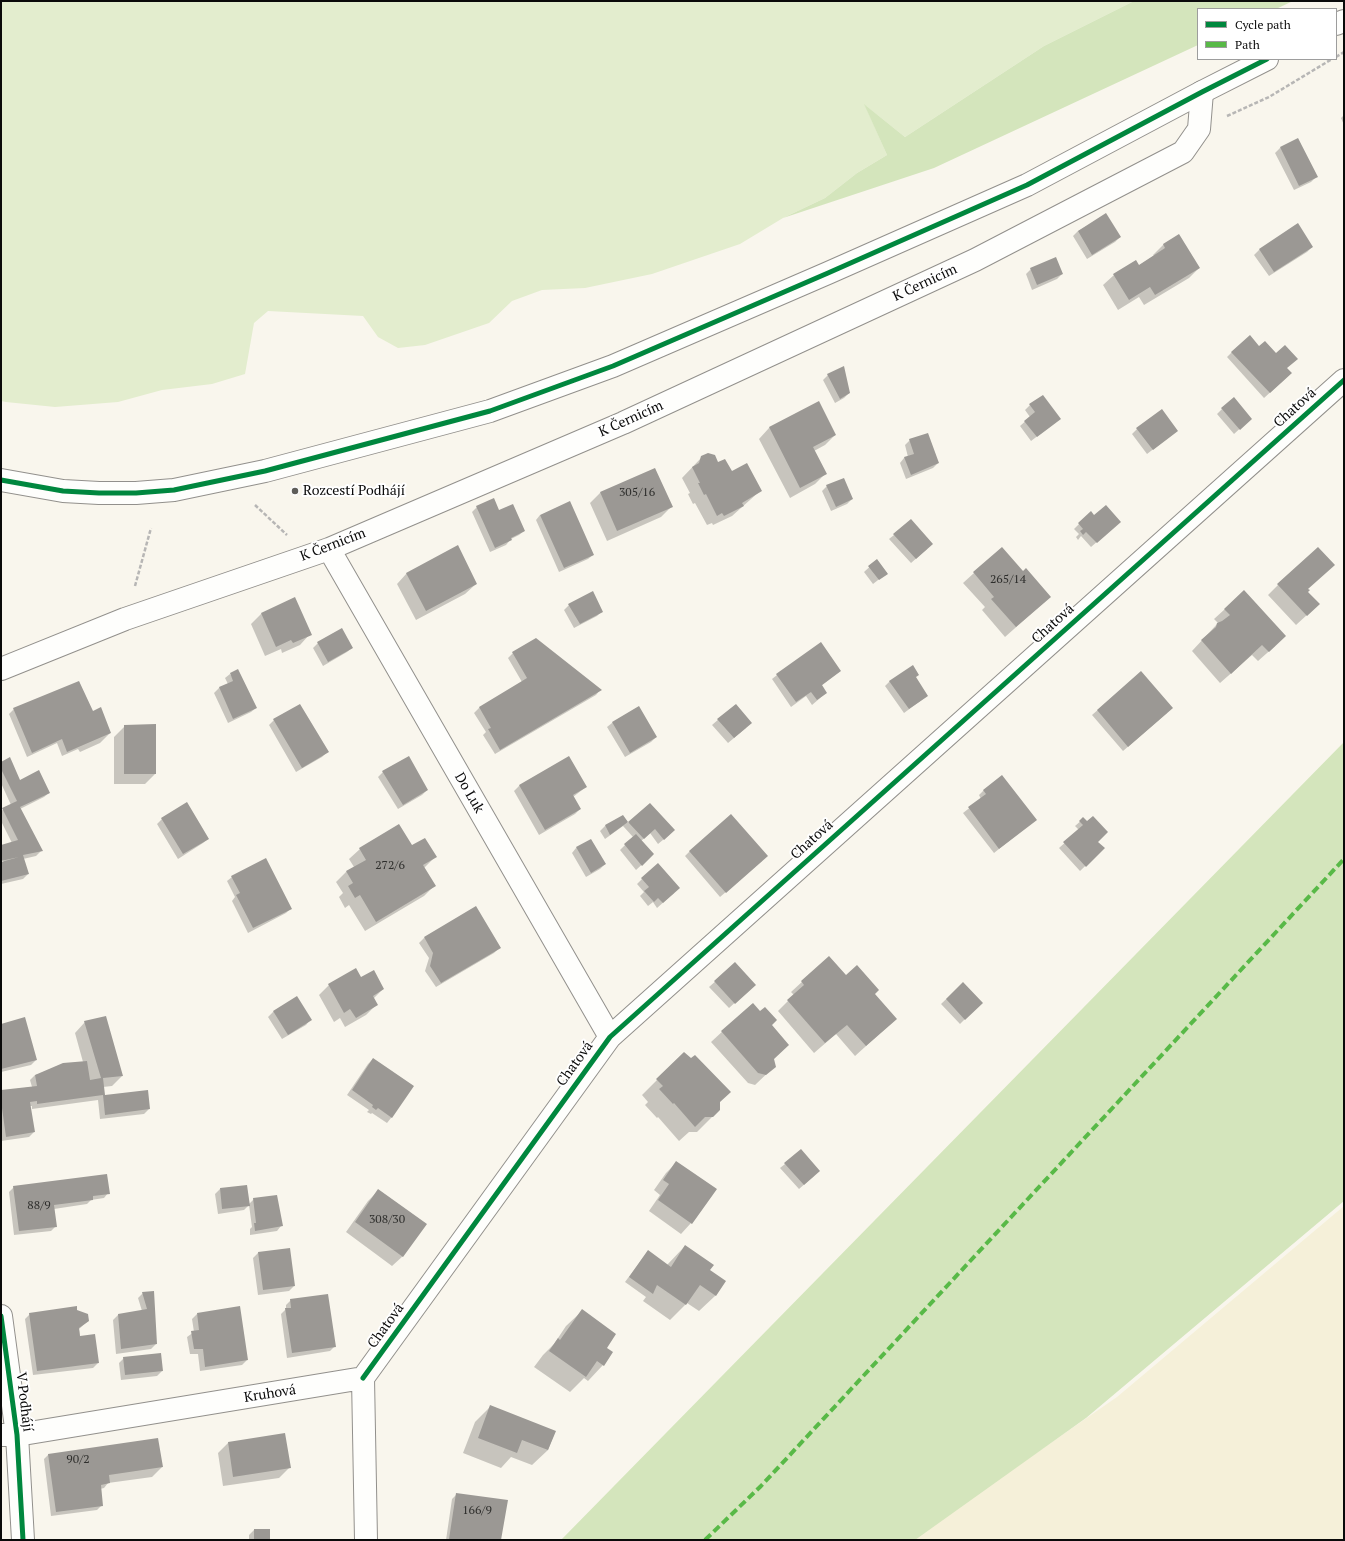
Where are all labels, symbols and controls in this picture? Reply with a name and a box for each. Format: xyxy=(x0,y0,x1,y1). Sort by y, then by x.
legend xyxy=(1197,8,1337,60)
text: Cycle path xyxy=(1235,17,1291,32)
text: Path xyxy=(1235,37,1260,52)
street label: K Černicím xyxy=(890,261,960,305)
street label: Chatová xyxy=(1270,385,1320,431)
street label: K Černicím xyxy=(596,397,666,441)
place label: Rozcestí Podhájí xyxy=(303,483,405,499)
marker: Rozcestí Podhájí xyxy=(290,486,300,496)
house number: 305/16 xyxy=(619,486,655,500)
street label: K Černicím xyxy=(298,525,368,565)
house number: 265/14 xyxy=(990,573,1026,587)
street label: Chatová xyxy=(1028,601,1078,647)
street label: Do Luk xyxy=(451,770,487,816)
street label: Chatová xyxy=(787,817,837,863)
house number: 272/6 xyxy=(375,859,405,873)
street label: Chatová xyxy=(553,1038,597,1090)
house number: 88/9 xyxy=(27,1199,51,1213)
house number: 308/30 xyxy=(369,1213,405,1227)
street label: Chatová xyxy=(364,1300,408,1352)
street label: V Podhájí xyxy=(12,1371,36,1433)
street label: Kruhová xyxy=(243,1382,297,1406)
house number: 90/2 xyxy=(66,1453,90,1467)
house number: 166/9 xyxy=(462,1504,492,1518)

